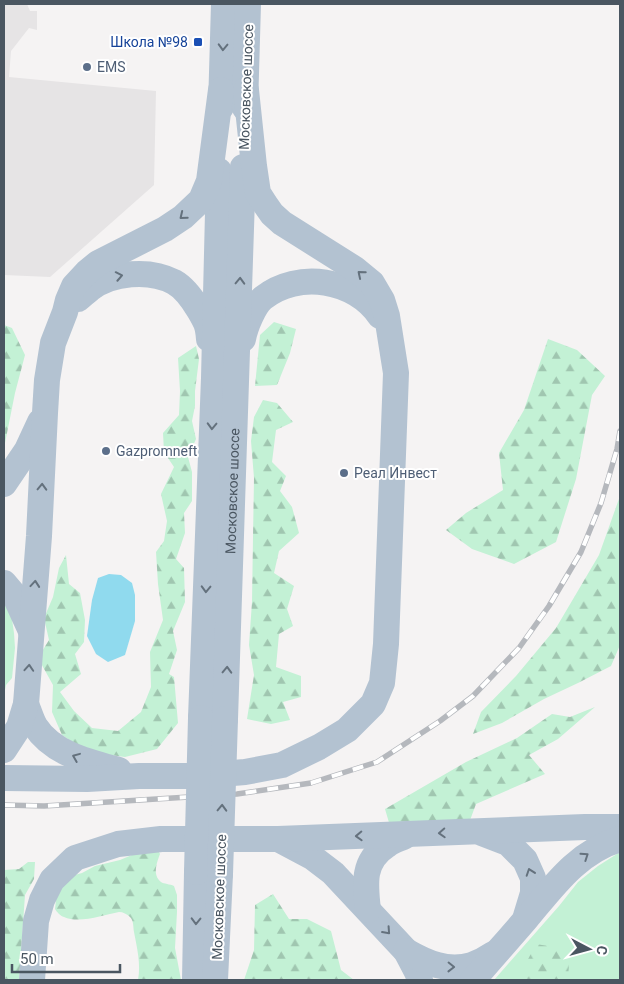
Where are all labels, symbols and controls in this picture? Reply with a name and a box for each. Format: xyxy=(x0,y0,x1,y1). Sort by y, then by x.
street label: Московское шоссе xyxy=(236,24,256,150)
place label: Школа №98 xyxy=(110,34,188,50)
marker: Школа №98 xyxy=(192,36,204,48)
one-way arrow xyxy=(218,44,228,51)
place label: EMS xyxy=(97,59,126,75)
marker: EMS xyxy=(81,61,93,73)
one-way arrow xyxy=(180,211,189,220)
one-way arrow xyxy=(357,270,366,279)
one-way arrow xyxy=(115,272,124,282)
one-way arrow xyxy=(234,276,245,284)
one-way arrow xyxy=(206,422,217,430)
street label: Московское шоссе xyxy=(222,428,242,554)
place label: Gazpromneft xyxy=(116,443,198,459)
marker: Gazpromneft xyxy=(100,445,112,457)
place label: Реал Инвест xyxy=(354,465,437,481)
marker: Реал Инвест xyxy=(338,467,350,479)
one-way arrow xyxy=(36,483,47,491)
one-way arrow xyxy=(29,579,40,587)
one-way arrow xyxy=(201,585,211,593)
one-way arrow xyxy=(23,663,34,671)
one-way arrow xyxy=(222,666,232,674)
one-way arrow xyxy=(72,752,81,763)
one-way arrow xyxy=(217,804,227,812)
one-way arrow xyxy=(438,828,446,838)
one-way arrow xyxy=(355,831,363,842)
street label: Московское шоссе xyxy=(209,834,229,960)
one-way arrow xyxy=(580,853,589,863)
one-way arrow xyxy=(526,868,536,877)
one-way arrow xyxy=(191,917,201,925)
north arrow xyxy=(564,924,614,974)
one-way arrow xyxy=(381,925,390,934)
scale bar xyxy=(12,942,120,974)
text: С xyxy=(593,945,610,956)
text: 50 m xyxy=(20,950,54,968)
one-way arrow xyxy=(447,962,455,972)

